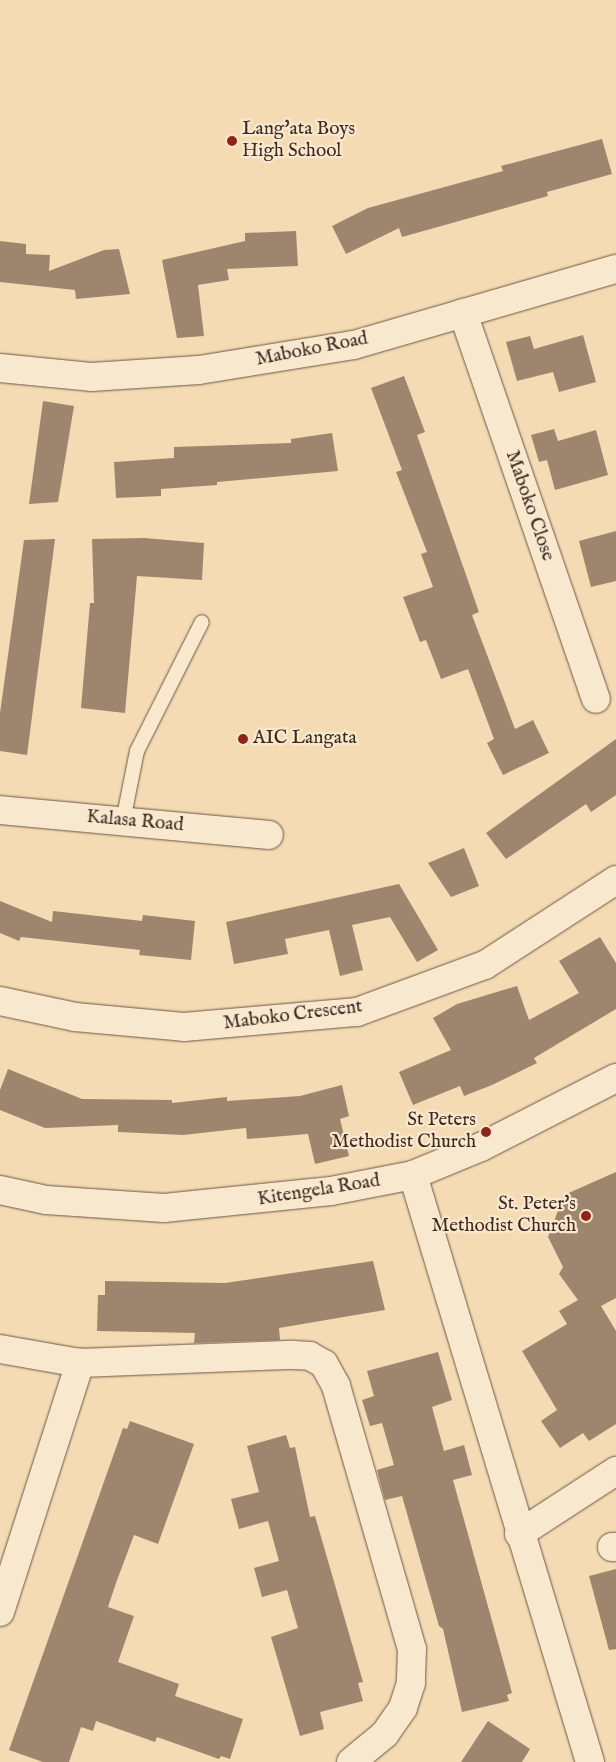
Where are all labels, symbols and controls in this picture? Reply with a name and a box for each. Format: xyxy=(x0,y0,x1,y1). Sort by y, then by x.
place label: Lang'ata Boys High School xyxy=(242,119,355,163)
marker: Lang'ata Boys High School xyxy=(226,135,238,147)
street label: Maboko Road xyxy=(254,328,370,372)
street label: Maboko Close xyxy=(499,448,559,564)
place label: AIC Langata xyxy=(253,728,357,750)
marker: AIC Langata xyxy=(237,733,249,745)
street label: Kalasa Road xyxy=(86,806,184,838)
street label: Maboko Crescent xyxy=(222,996,364,1036)
place label: St Peters Methodist Church xyxy=(332,1110,476,1154)
marker: St Peters Methodist Church xyxy=(480,1126,492,1138)
street label: Kitengela Road xyxy=(256,1170,382,1212)
place label: St. Peter's Methodist Church xyxy=(432,1194,576,1238)
marker: St. Peter's Methodist Church xyxy=(580,1210,592,1222)

